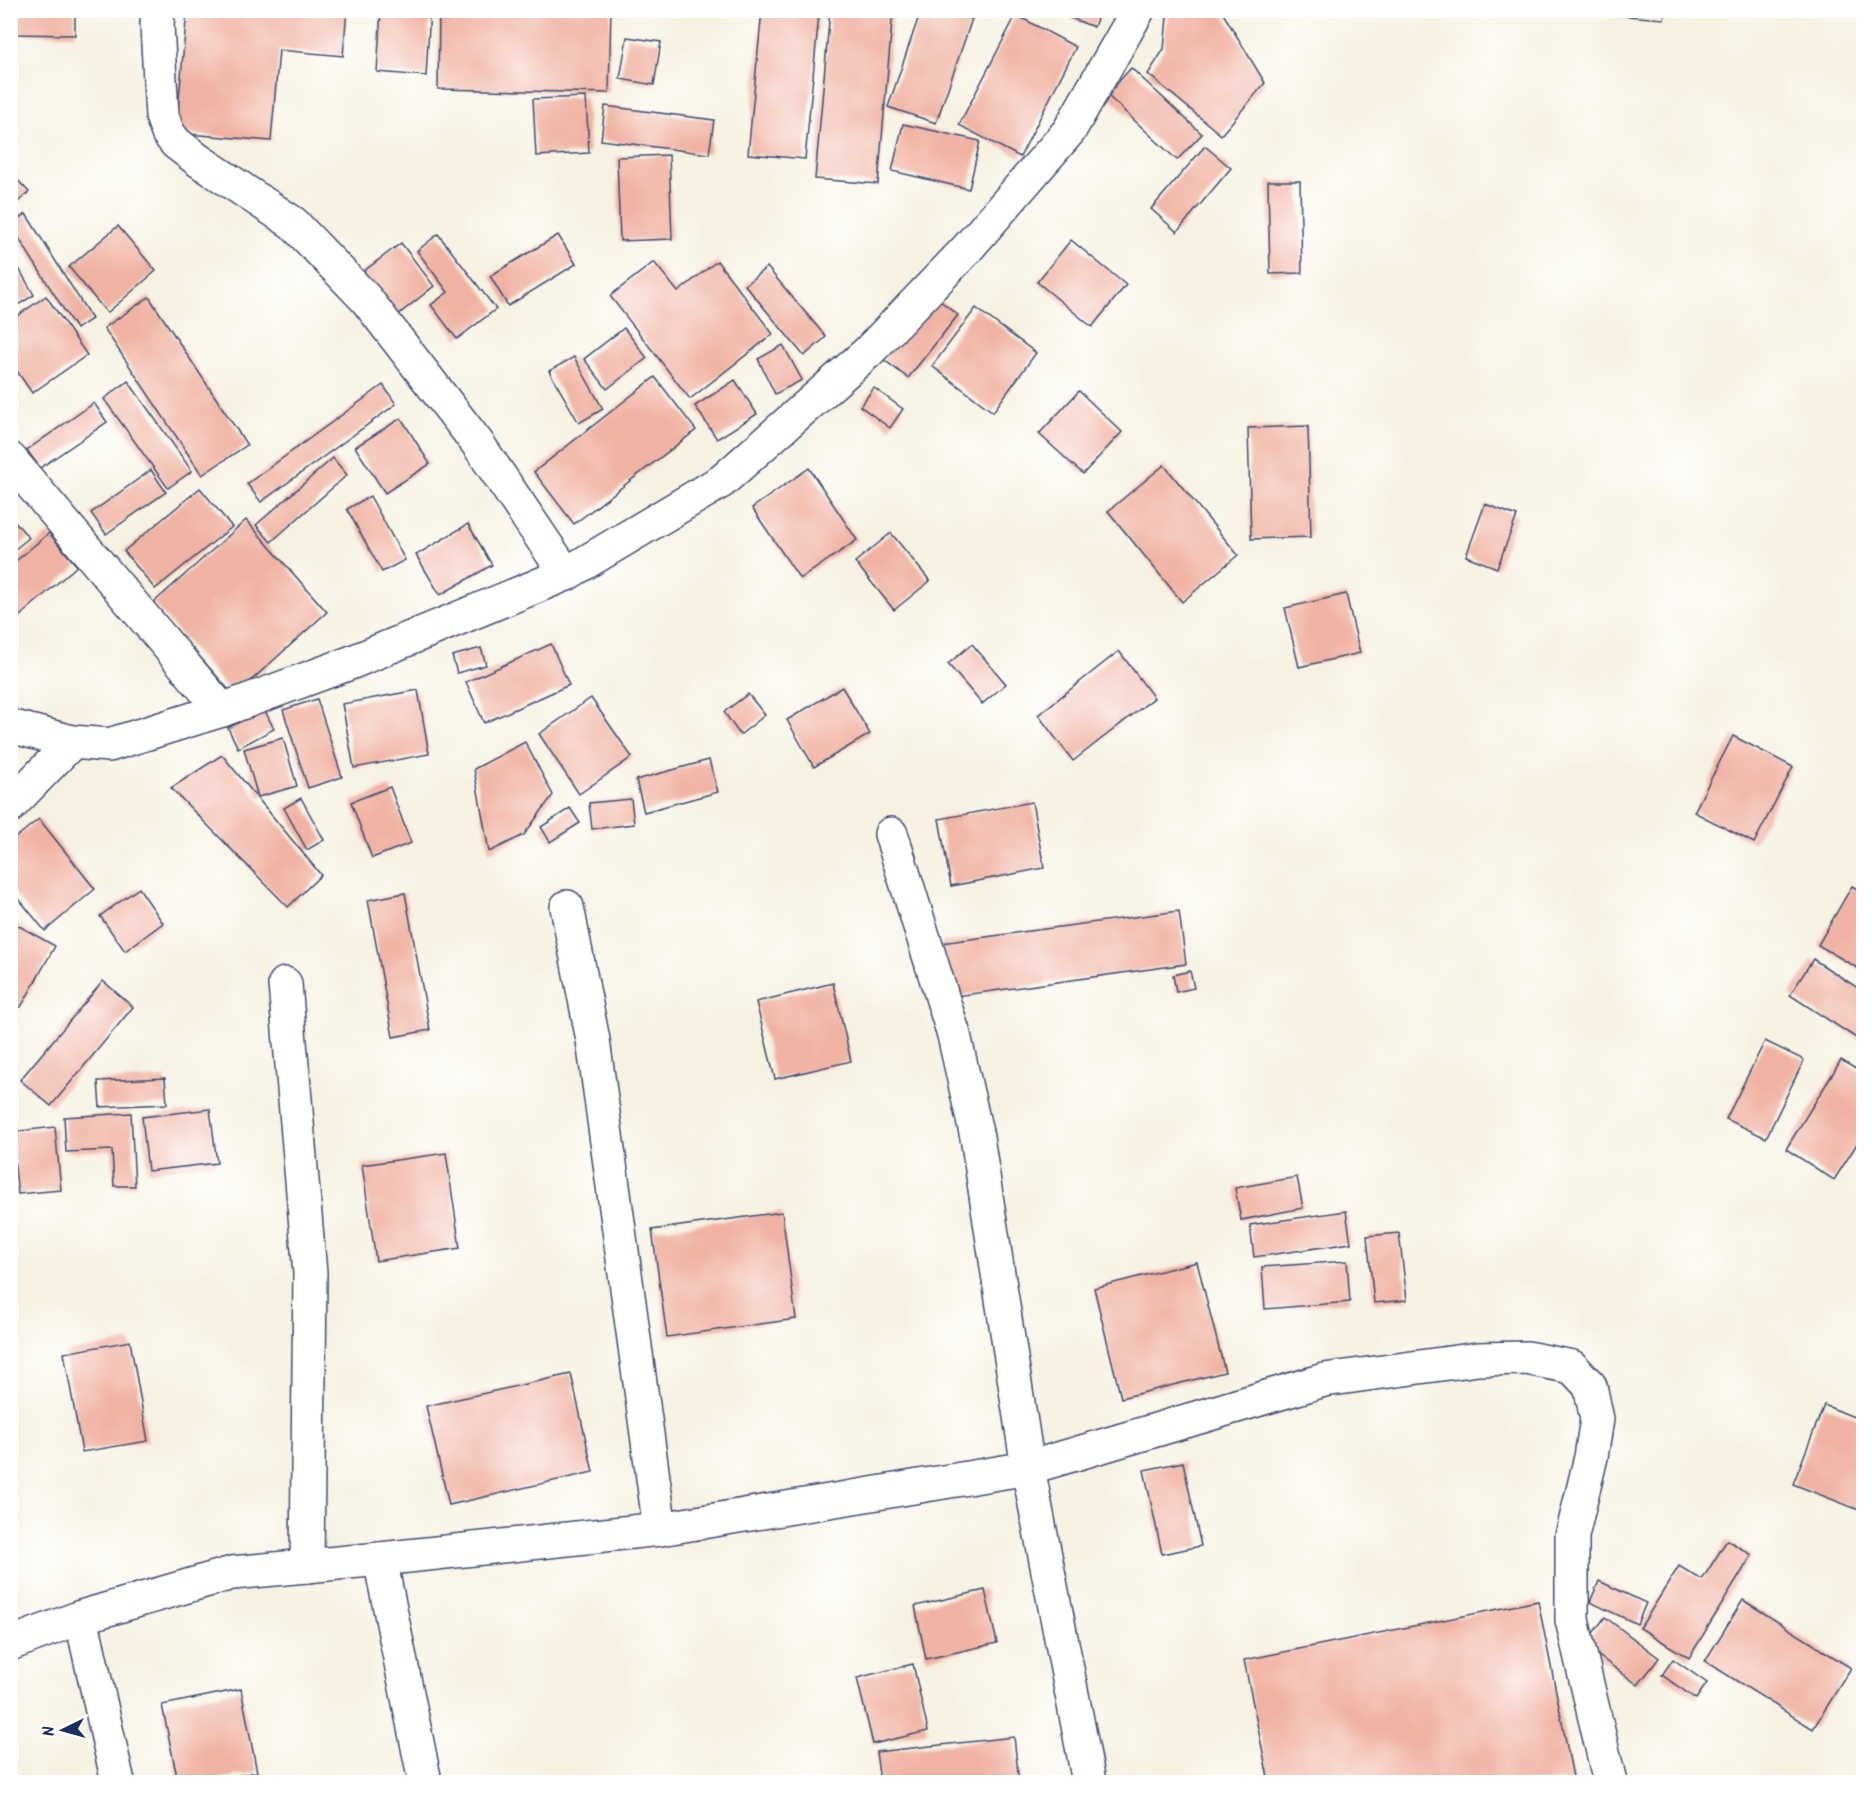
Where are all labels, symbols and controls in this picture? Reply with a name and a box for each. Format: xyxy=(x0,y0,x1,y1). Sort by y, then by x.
north arrow xyxy=(33,1700,93,1760)
text: N xyxy=(37,1725,62,1737)

